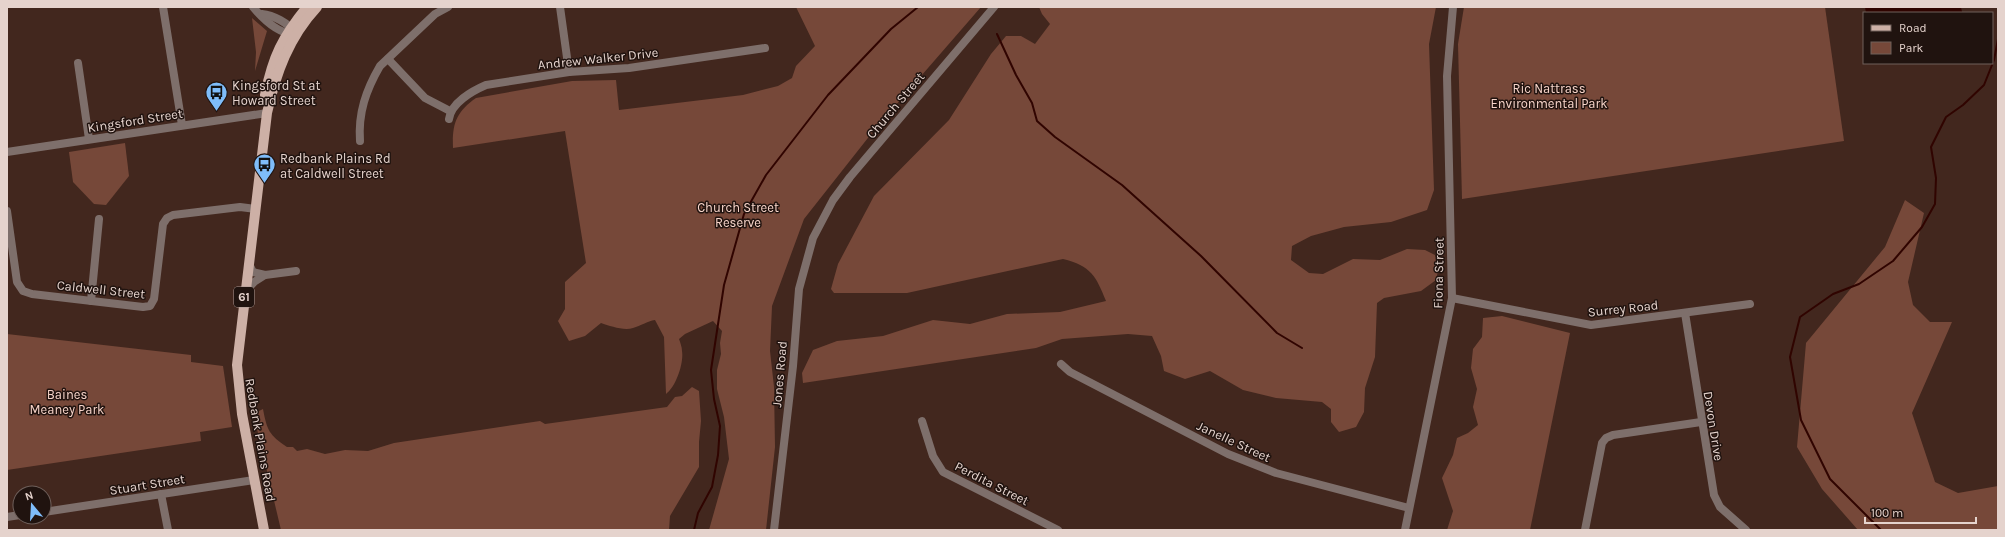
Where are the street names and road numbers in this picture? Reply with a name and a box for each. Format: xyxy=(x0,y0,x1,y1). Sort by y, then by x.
street label: Andrew Walker Drive xyxy=(537,45,659,72)
street label: Church Street xyxy=(863,69,927,141)
street label: Kingsford Street xyxy=(86,106,184,135)
street label: Fiona Street xyxy=(1430,237,1447,309)
street label: Caldwell Street xyxy=(56,277,146,302)
road number: 61 xyxy=(234,287,254,307)
street label: Surrey Road xyxy=(1587,297,1659,320)
street label: Jones Road xyxy=(769,340,790,408)
street label: Redbank Plains Road xyxy=(242,377,279,503)
street label: Devon Drive xyxy=(1701,390,1726,462)
street label: Janelle Street xyxy=(1195,418,1273,465)
street label: Perdita Street xyxy=(952,458,1031,509)
street label: Stuart Street xyxy=(108,471,186,498)

